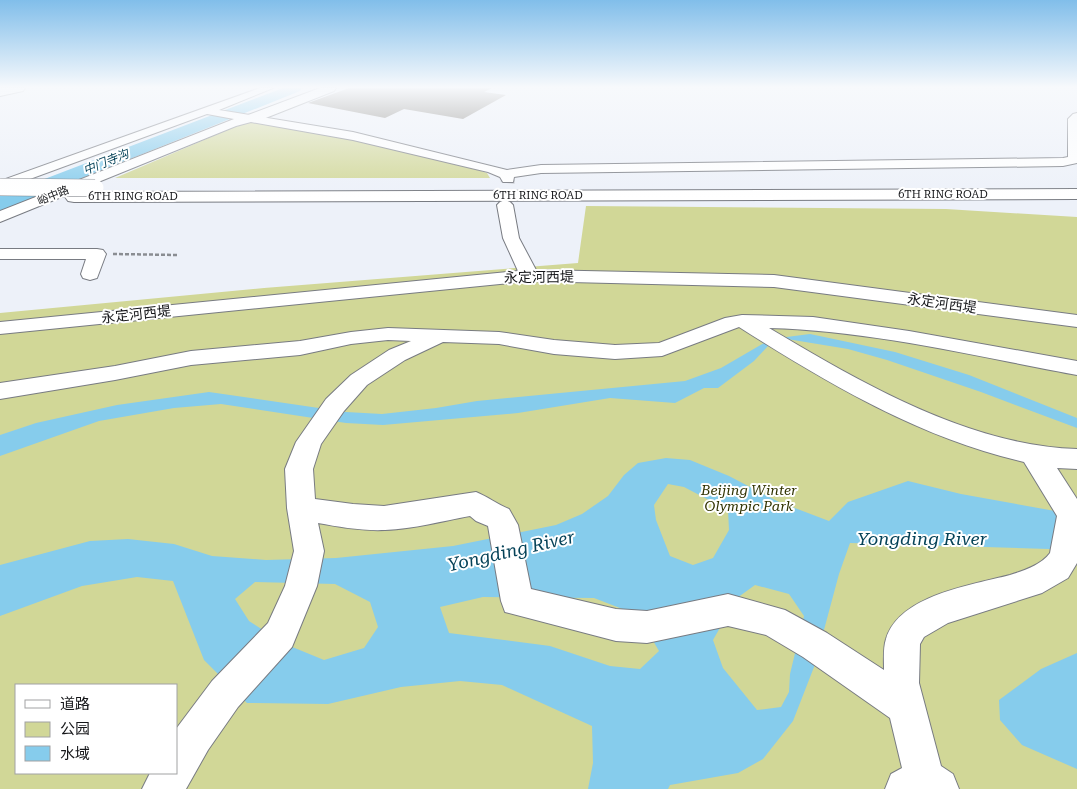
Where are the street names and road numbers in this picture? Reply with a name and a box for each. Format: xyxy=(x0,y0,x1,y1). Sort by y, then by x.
street label: 峪中路 xyxy=(35,183,71,208)
street label: 6TH RING ROAD xyxy=(898,188,988,201)
street label: 6TH RING ROAD xyxy=(493,189,583,202)
street label: 6TH RING ROAD xyxy=(88,190,178,203)
street label: 永定河西堤 xyxy=(504,268,574,286)
street label: 永定河西堤 xyxy=(906,290,978,316)
street label: 永定河西堤 xyxy=(100,302,172,326)

